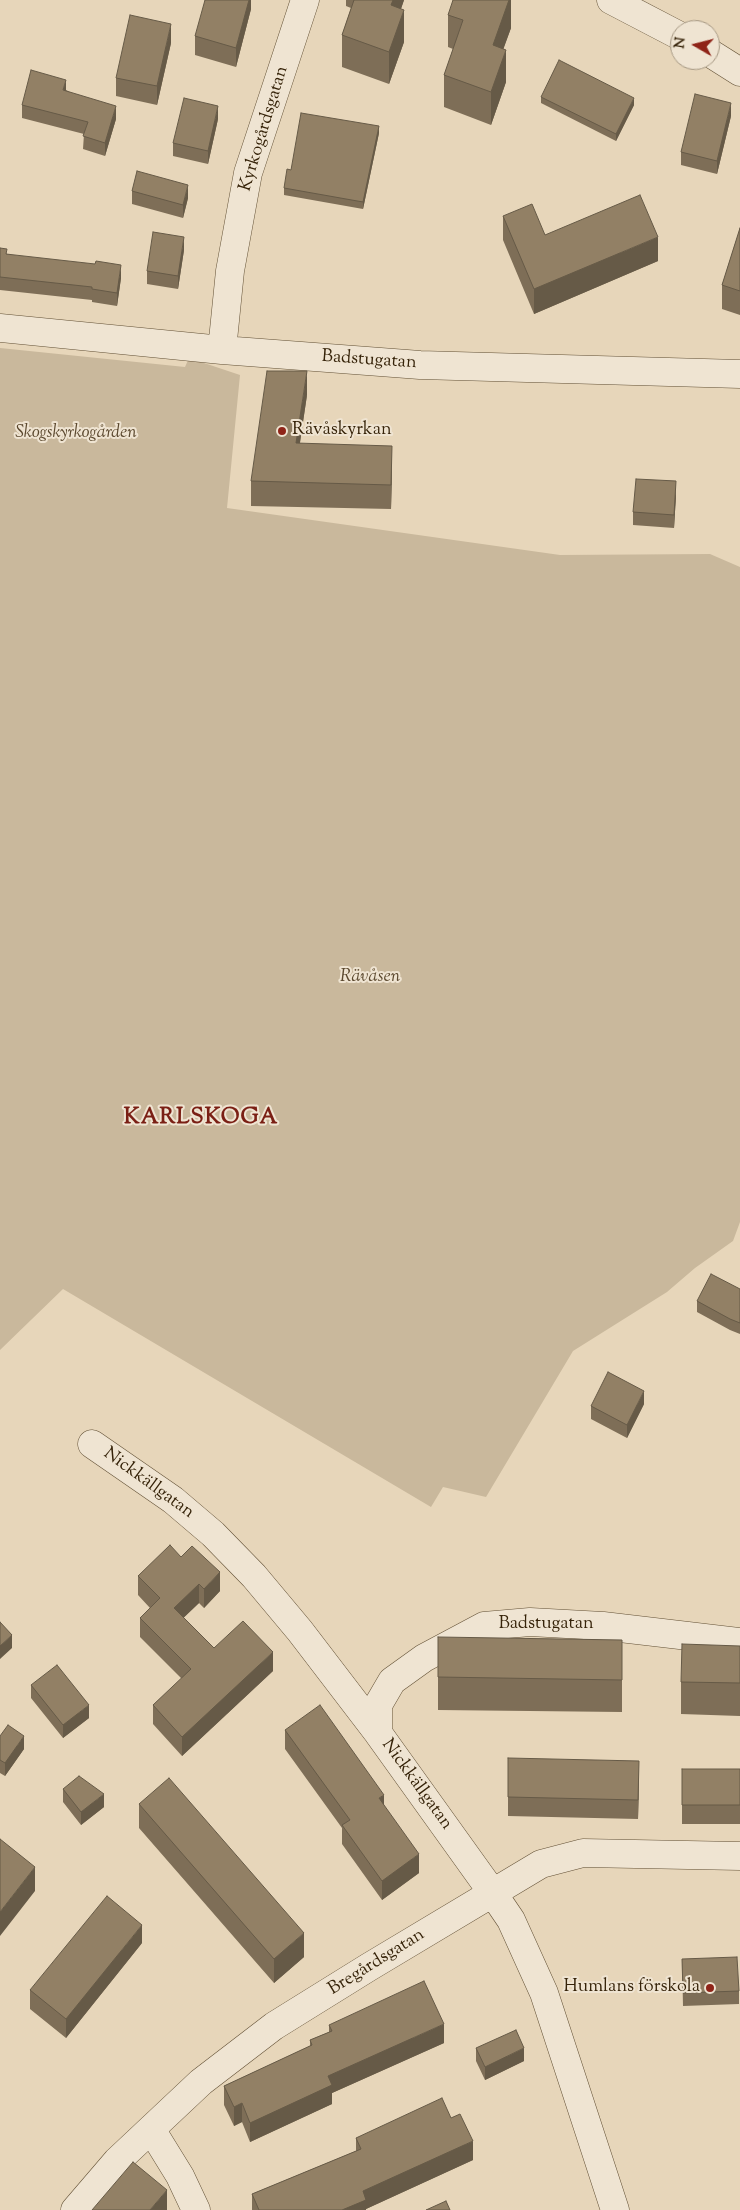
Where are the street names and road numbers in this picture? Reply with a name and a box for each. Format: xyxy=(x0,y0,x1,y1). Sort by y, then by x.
street label: Kyrkogårdsgatan xyxy=(236,64,294,194)
street label: Badstugatan xyxy=(321,347,417,375)
street label: Nickkällgatan xyxy=(98,1444,198,1524)
street label: Badstugatan xyxy=(498,1614,594,1636)
street label: Nickkällgatan xyxy=(376,1735,456,1835)
street label: Bregårdsgatan xyxy=(325,1925,429,2001)

